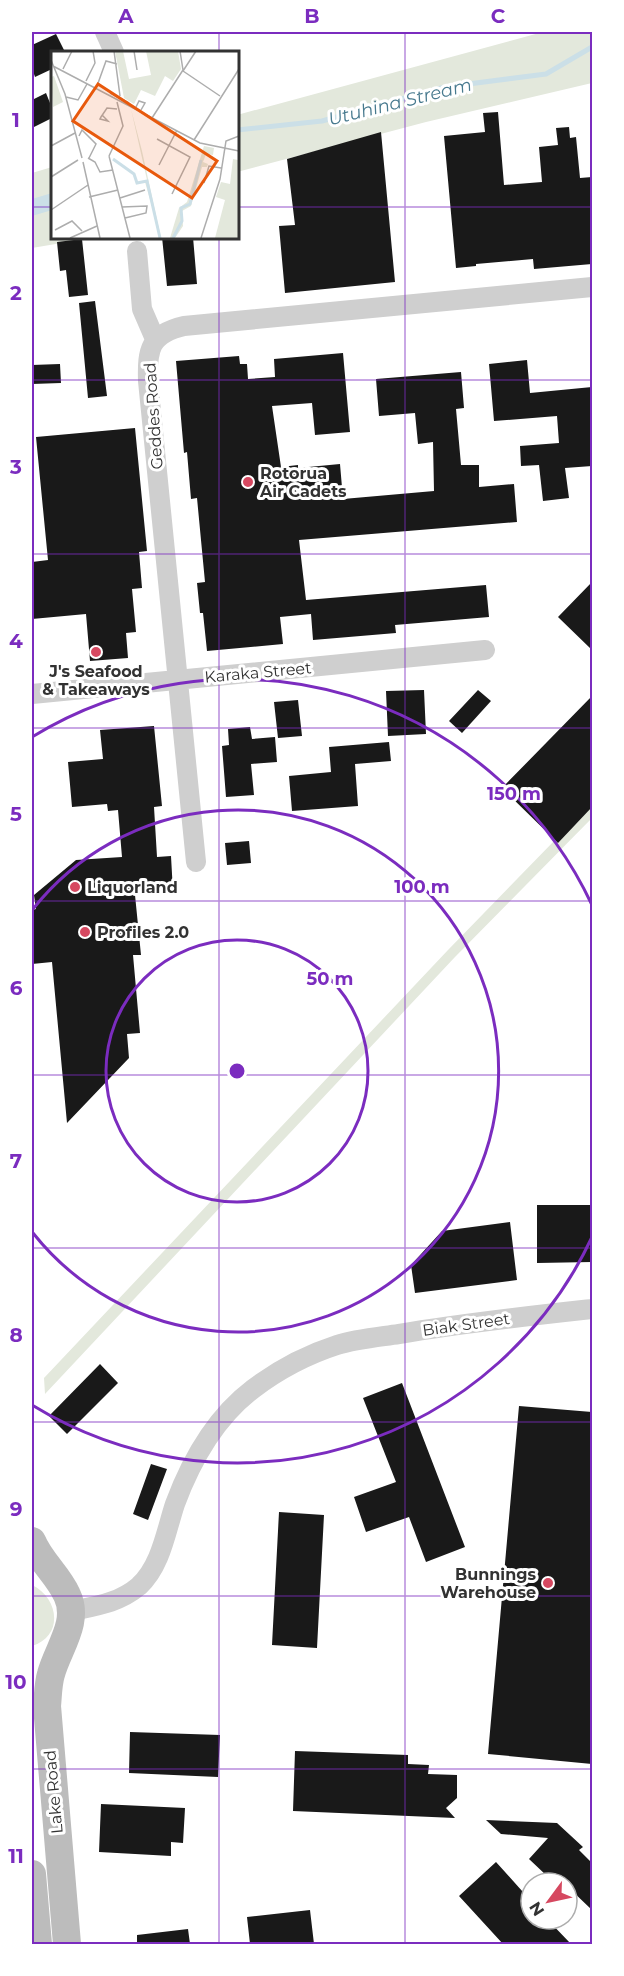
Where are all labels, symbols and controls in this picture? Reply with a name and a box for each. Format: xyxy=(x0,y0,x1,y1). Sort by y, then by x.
text: A xyxy=(117,4,134,28)
text: B xyxy=(304,4,320,28)
text: C xyxy=(491,4,506,28)
inset map xyxy=(51,51,238,238)
water label: Utuhina Stream xyxy=(326,74,474,130)
text: 1 xyxy=(12,108,20,132)
text: 2 xyxy=(10,281,22,305)
street label: Geddes Road xyxy=(140,362,167,470)
text: 3 xyxy=(9,455,22,479)
place label: Rotorua Air Cadets xyxy=(259,464,347,501)
marker: Rotorua Air Cadets xyxy=(241,475,255,489)
text: 4 xyxy=(9,629,23,653)
marker: J's Seafood & Takeaways xyxy=(89,645,103,659)
street label: Karaka Street xyxy=(204,658,313,687)
place label: J's Seafood & Takeaways xyxy=(42,662,150,699)
text: 150 m xyxy=(487,783,541,805)
text: 5 xyxy=(10,802,22,826)
text: 100 m xyxy=(394,876,450,898)
place label: Liquorland xyxy=(87,878,178,897)
marker: Liquorland xyxy=(68,880,82,894)
place label: Profiles 2.0 xyxy=(97,923,189,942)
marker: Profiles 2.0 xyxy=(78,925,92,939)
text: 50 m xyxy=(307,968,353,990)
text: 6 xyxy=(10,976,23,1000)
centre of rings xyxy=(227,1061,247,1081)
text: 7 xyxy=(10,1149,22,1173)
street label: Biak Street xyxy=(421,1309,511,1340)
text: 8 xyxy=(9,1323,23,1347)
text: 9 xyxy=(10,1497,22,1521)
place label: Bunnings Warehouse xyxy=(440,1565,536,1602)
marker: Bunnings Warehouse xyxy=(541,1576,555,1590)
text: 10 xyxy=(5,1670,27,1694)
street label: Lake Road xyxy=(40,1749,67,1835)
text: 11 xyxy=(8,1844,24,1868)
north arrow xyxy=(519,1871,579,1931)
text: N xyxy=(525,1898,548,1919)

